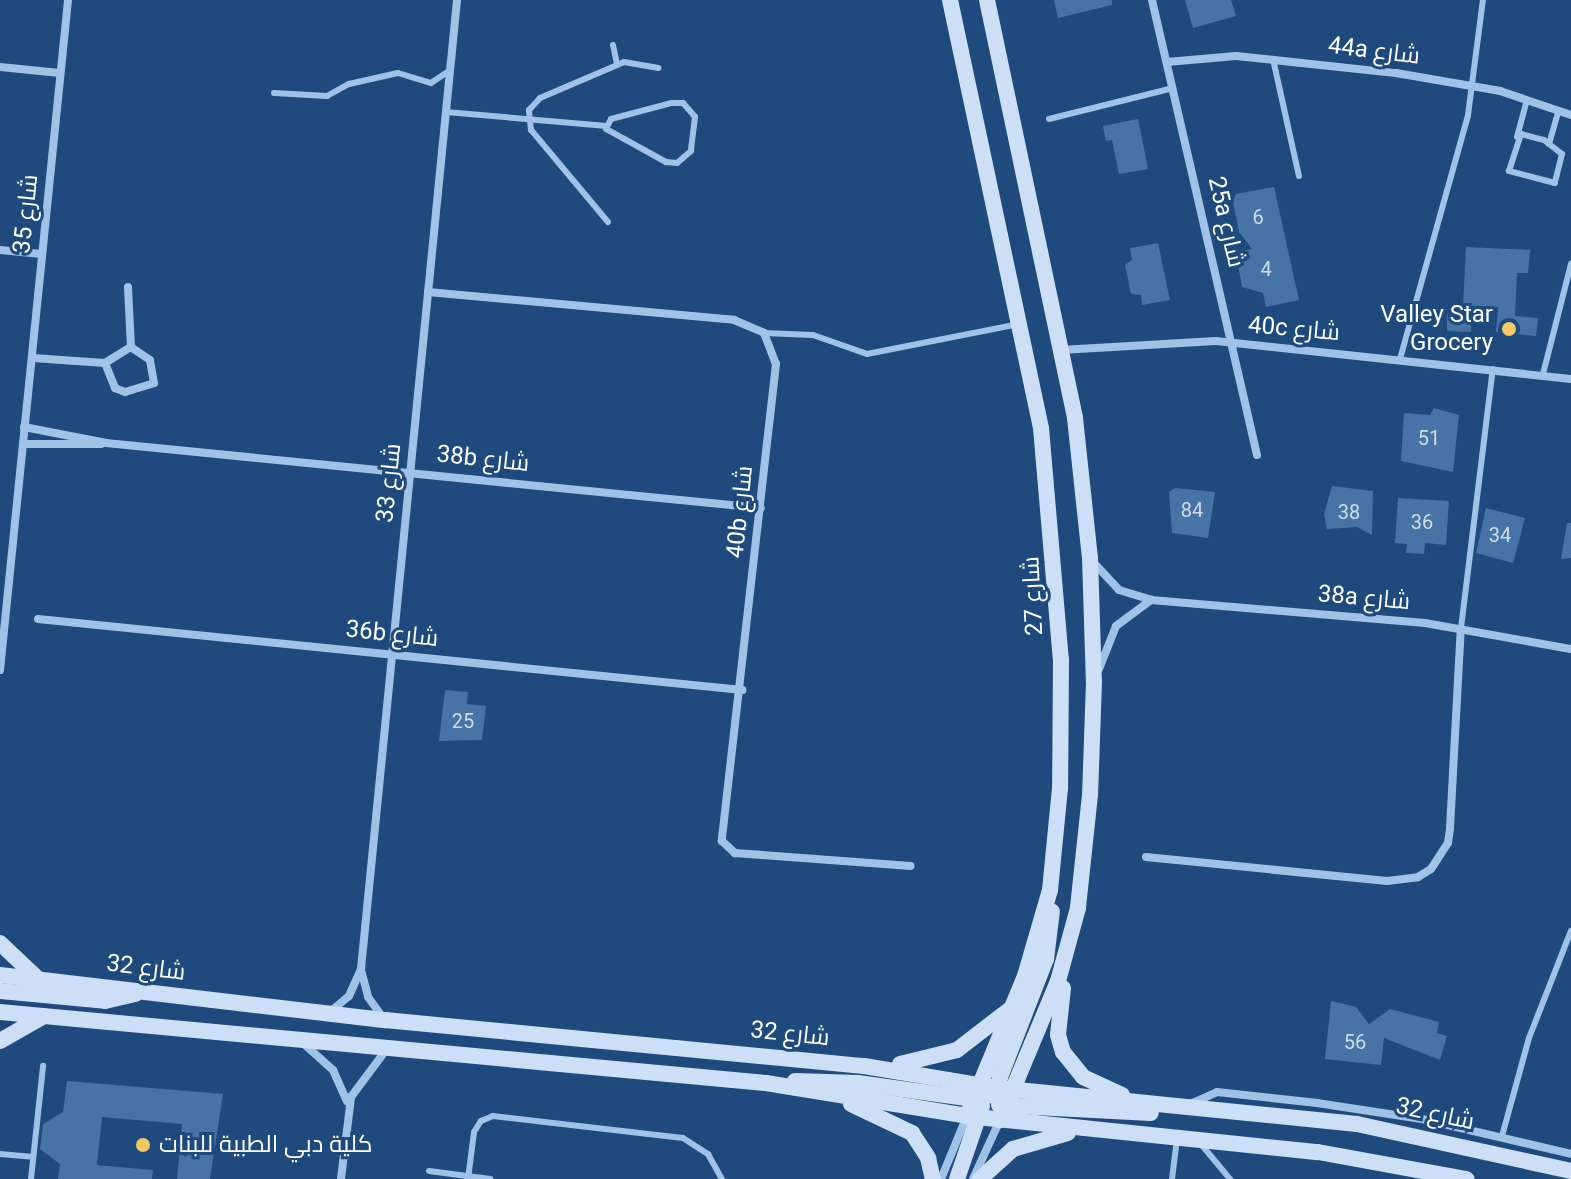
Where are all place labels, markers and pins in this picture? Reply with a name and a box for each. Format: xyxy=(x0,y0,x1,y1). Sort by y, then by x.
place label: Valley Star Grocery xyxy=(1380,301,1493,357)
marker: Valley Star Grocery xyxy=(1500,320,1518,338)
place label: كلية دبي الطبية للبنات xyxy=(159,1131,373,1159)
marker: كلية دبي الطبية للبنات xyxy=(134,1136,152,1154)

